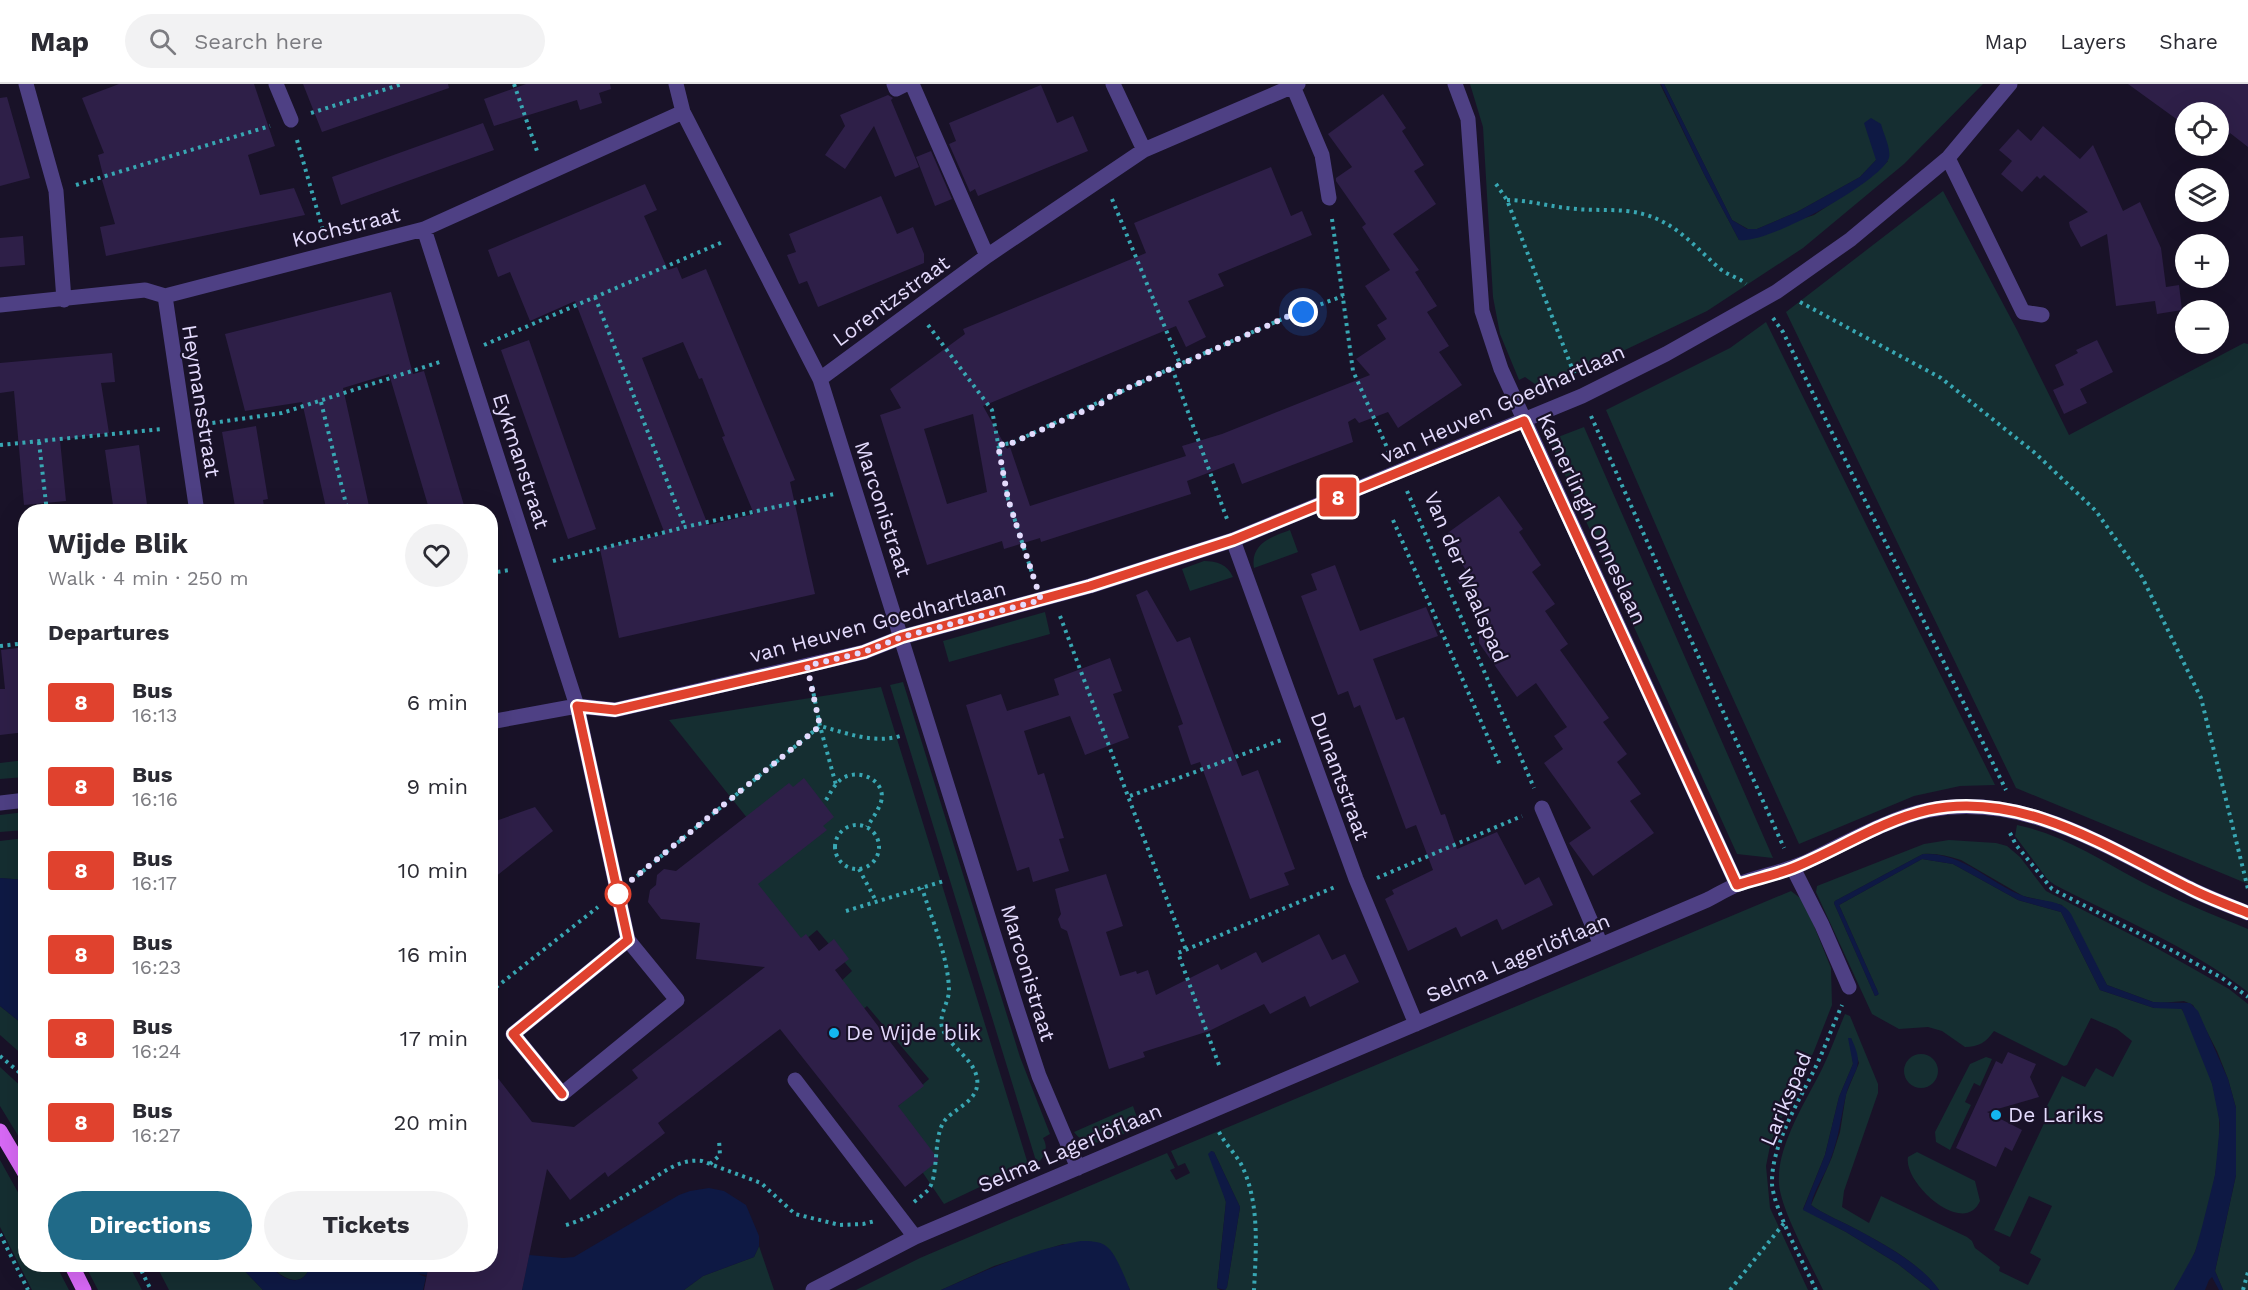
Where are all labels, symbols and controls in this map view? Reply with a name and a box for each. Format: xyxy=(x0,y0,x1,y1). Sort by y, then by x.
search box xyxy=(125,14,545,68)
text: Map xyxy=(30,25,89,58)
icon: search xyxy=(146,25,179,58)
text: Search here xyxy=(194,29,323,54)
text: Map xyxy=(1984,29,2027,54)
text: Layers xyxy=(2060,29,2126,54)
text: Share xyxy=(2159,29,2218,54)
map controls xyxy=(2175,102,2229,354)
button: locate xyxy=(2175,102,2229,156)
button: layers xyxy=(2175,168,2229,222)
street label: Kochstraat xyxy=(289,201,403,252)
button: + xyxy=(2175,234,2229,288)
street label: Lorentzstraat xyxy=(827,250,954,351)
your location xyxy=(1288,297,1318,327)
button: − xyxy=(2175,300,2229,354)
street label: Heymansstraat xyxy=(177,323,226,479)
street label: van Heuven Goedhartlaan xyxy=(1377,338,1629,469)
street label: Eykmanstraat xyxy=(488,390,555,532)
street label: Kamerlingh Onneslaan xyxy=(1532,409,1652,628)
street label: Marconistraat xyxy=(850,438,917,580)
line badge: 8 xyxy=(1318,478,1358,516)
text: 8 xyxy=(1331,485,1345,510)
street label: Van der Waalspad xyxy=(1419,488,1514,666)
button: heart xyxy=(405,524,468,587)
text: Wijde Blik xyxy=(48,527,188,560)
text: Walk · 4 min · 250 m xyxy=(48,566,249,590)
street label: van Heuven Goedhartlaan xyxy=(747,575,1009,668)
text: Departures xyxy=(48,620,169,645)
text: Bus xyxy=(132,678,172,703)
text: 8 xyxy=(74,690,88,715)
text: 6 min xyxy=(407,690,468,715)
text: 16:13 xyxy=(132,703,177,727)
street label: Dunantstraat xyxy=(1306,708,1375,844)
text: Bus xyxy=(132,762,172,787)
text: 8 xyxy=(74,774,88,799)
text: 9 min xyxy=(406,774,468,799)
text: 16:16 xyxy=(132,787,178,811)
text: Bus xyxy=(132,846,172,871)
text: 8 xyxy=(74,858,88,883)
text: 10 min xyxy=(398,858,468,883)
text: 16:17 xyxy=(132,871,177,895)
unlabelled marker xyxy=(605,881,631,907)
street label: Marconistraat xyxy=(996,902,1061,1044)
street label: Selma Lagerlöflaan xyxy=(1422,908,1613,1008)
text: Bus xyxy=(132,930,172,955)
text: 8 xyxy=(74,942,88,967)
text: 16 min xyxy=(398,942,468,967)
text: 16:23 xyxy=(132,955,181,979)
text: Bus xyxy=(132,1014,172,1039)
place label: De Wijde blik xyxy=(846,1020,981,1045)
text: 8 xyxy=(74,1026,88,1051)
text: 17 min xyxy=(400,1026,468,1051)
marker: De Wijde blik xyxy=(827,1026,841,1040)
text: 16:24 xyxy=(132,1039,181,1063)
street label: Larikspad xyxy=(1755,1048,1816,1150)
text: Bus xyxy=(132,1098,172,1123)
street label: Selma Lagerlöflaan xyxy=(974,1098,1165,1198)
place label: De Lariks xyxy=(2008,1102,2104,1127)
marker: De Lariks xyxy=(1989,1108,2003,1122)
text: 8 xyxy=(74,1110,88,1135)
text: 20 min xyxy=(394,1110,468,1135)
text: 16:27 xyxy=(132,1123,180,1147)
button: Directions xyxy=(48,1191,252,1260)
button: Tickets xyxy=(264,1191,468,1260)

